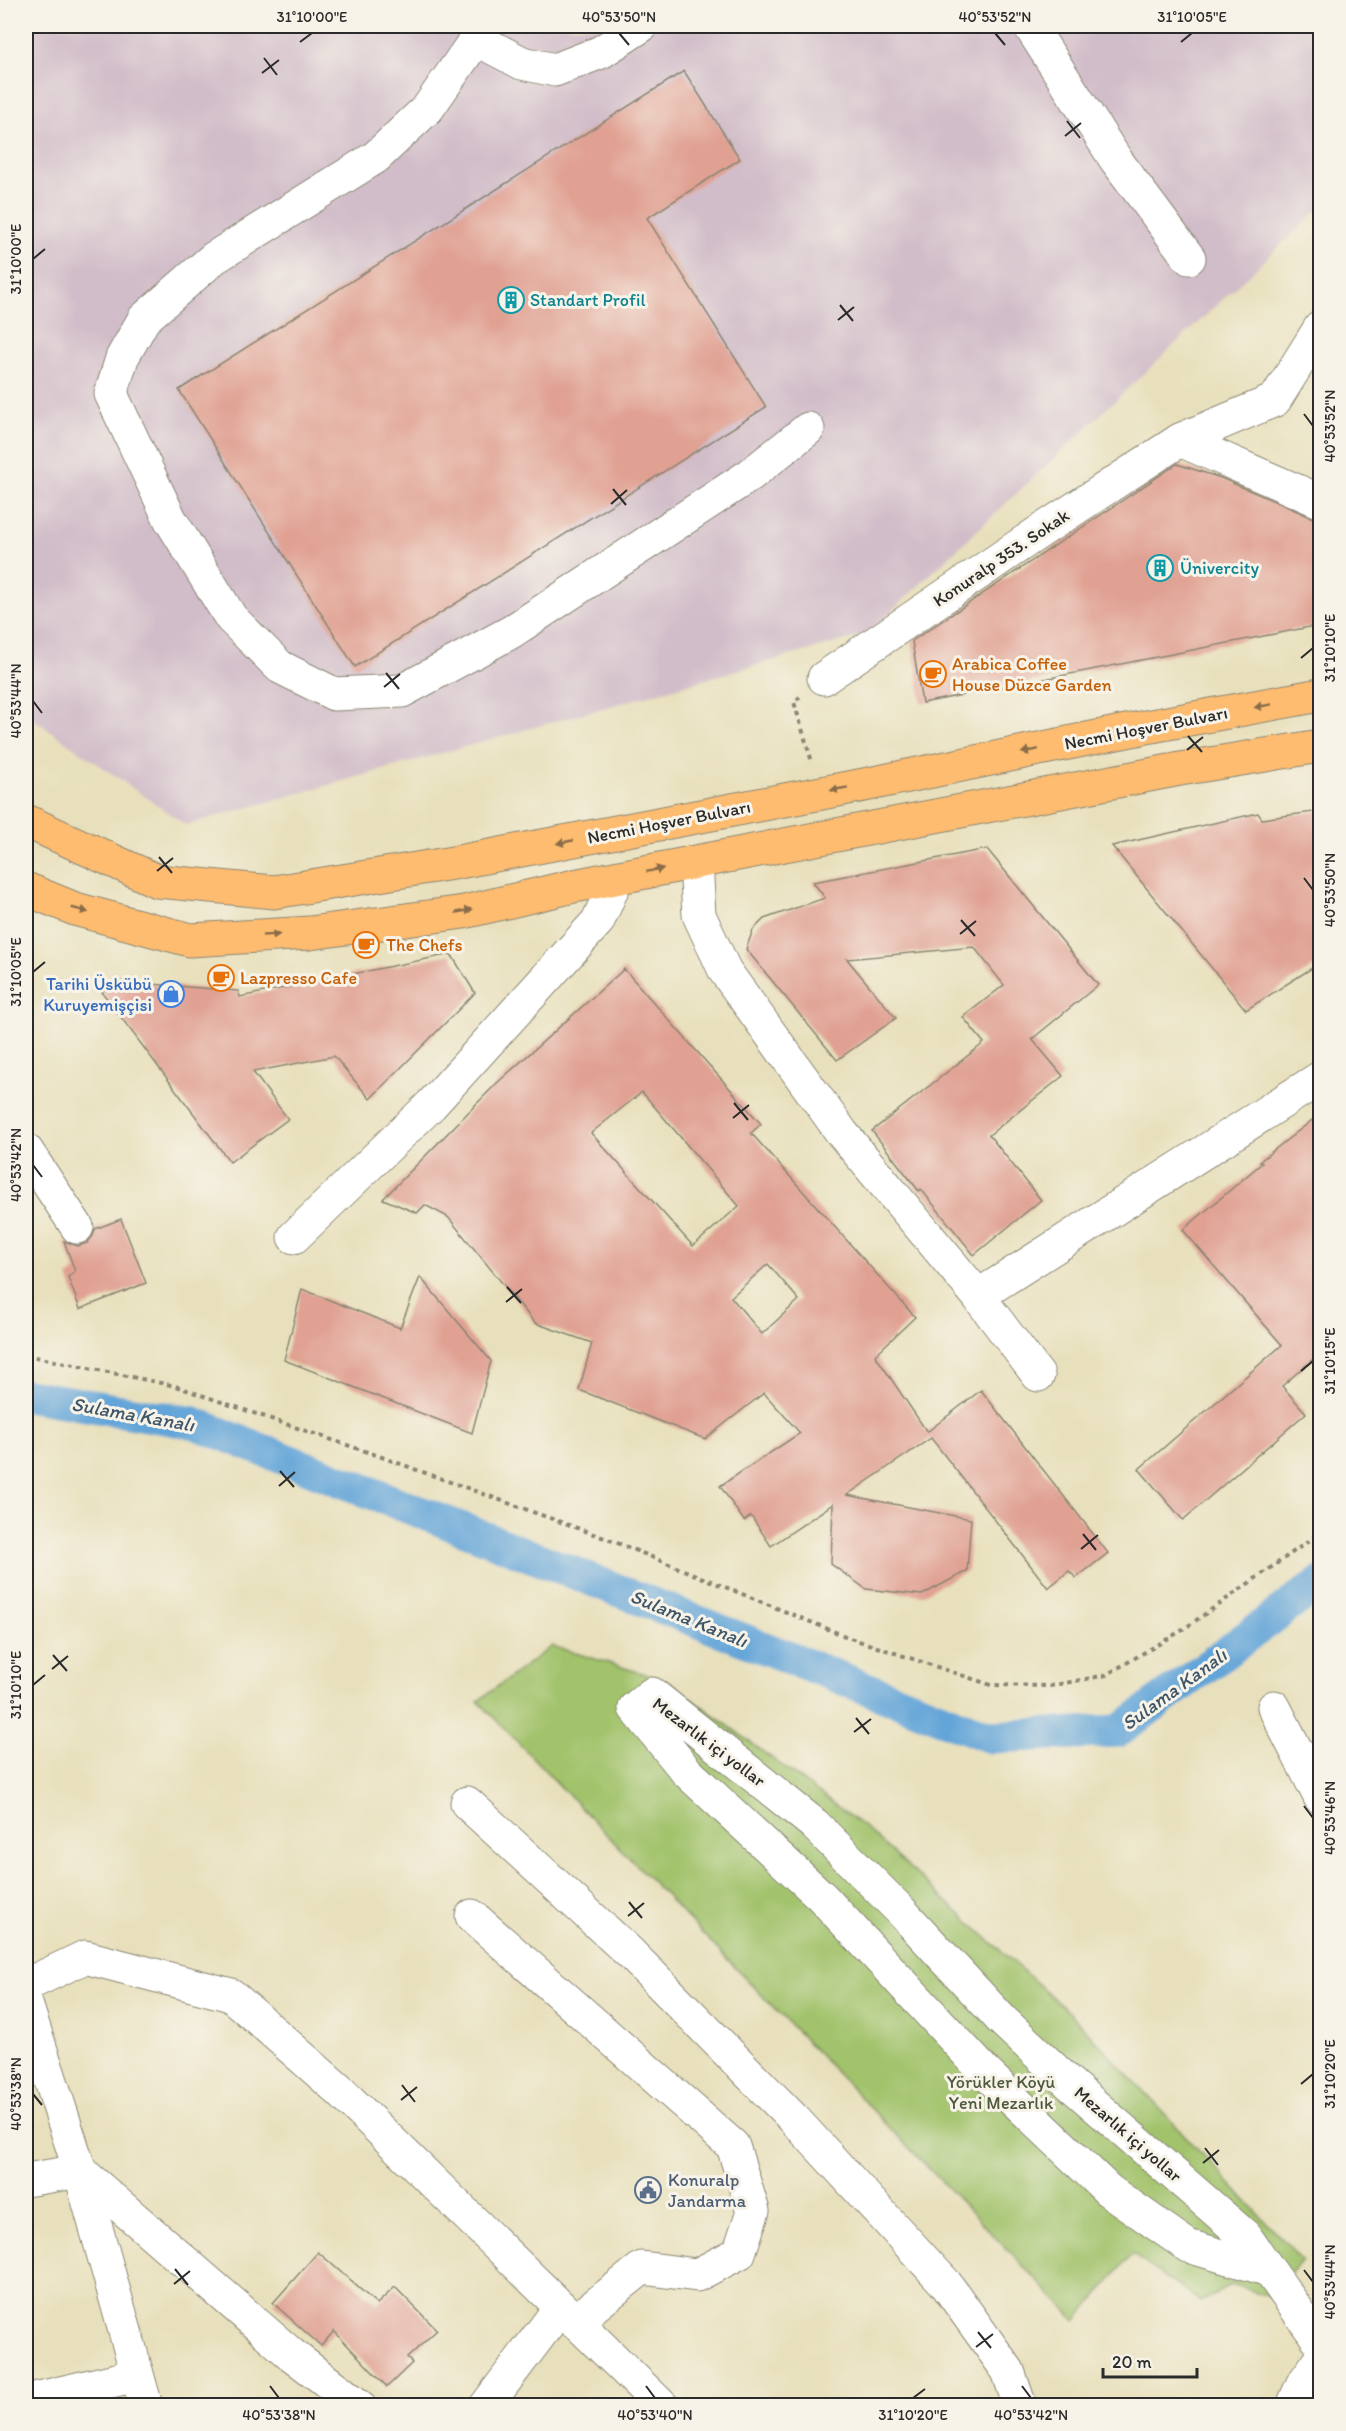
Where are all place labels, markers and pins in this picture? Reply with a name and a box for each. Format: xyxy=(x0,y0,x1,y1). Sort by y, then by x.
building icon: Standart Profil xyxy=(496,285,526,315)
place label: Standart Profil xyxy=(530,289,646,311)
building icon: Ünivercity xyxy=(1145,553,1175,583)
place label: Ünivercity xyxy=(1180,557,1259,579)
place label: Arabica Coffee House Düzce Garden xyxy=(952,653,1112,696)
cafe icon: Arabica Coffee House Düzce Garden xyxy=(918,659,948,689)
cafe icon: The Chefs xyxy=(351,930,381,960)
place label: The Chefs xyxy=(386,934,463,956)
cafe icon: Lazpresso Cafe xyxy=(206,963,236,993)
place label: Lazpresso Cafe xyxy=(240,967,357,989)
place label: Tarihi Üskübü Kuruyemişçisi xyxy=(43,973,152,1016)
shop icon: Tarihi Üskübü Kuruyemişçisi xyxy=(156,979,186,1009)
place label: Konuralp Jandarma xyxy=(668,2169,747,2212)
public building icon: Konuralp Jandarma xyxy=(633,2175,663,2205)

